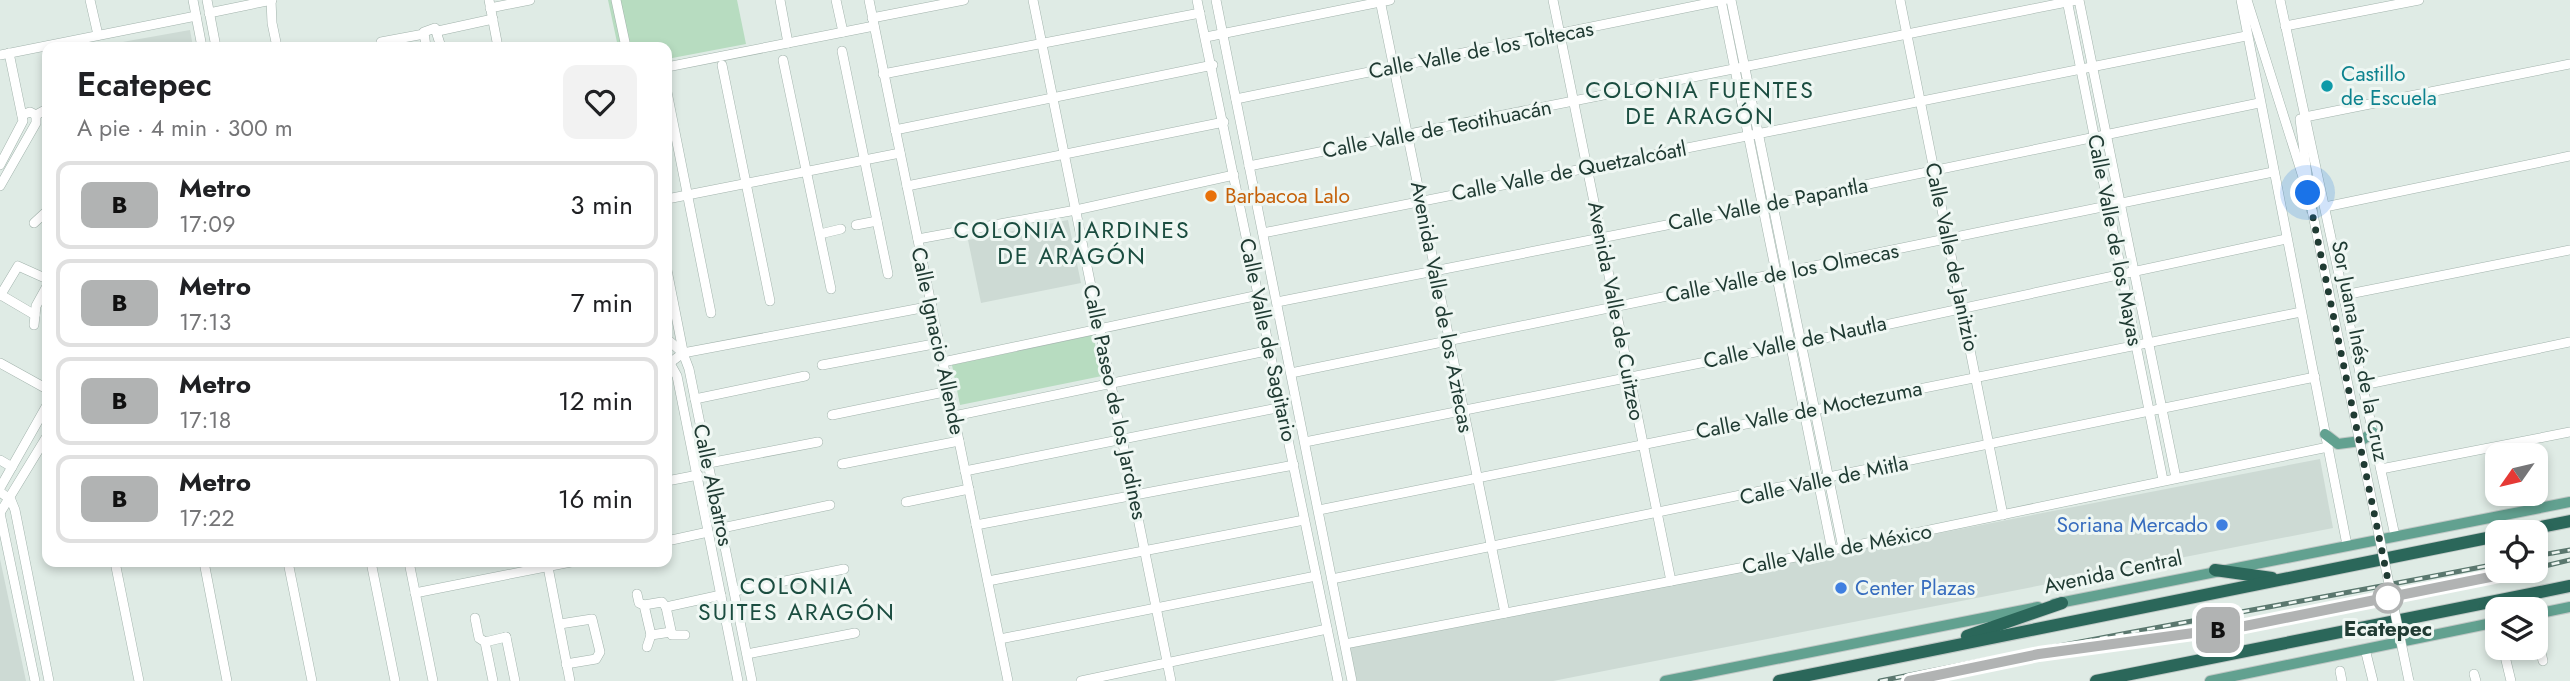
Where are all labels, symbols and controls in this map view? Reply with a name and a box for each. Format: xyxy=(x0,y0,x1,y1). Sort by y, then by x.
street label: Calle Valle de los Toltecas xyxy=(1366,13,1596,87)
place label: Castillo de Escuela xyxy=(2341,59,2437,113)
text: Ecatepec xyxy=(77,61,212,108)
button: heart xyxy=(563,65,637,139)
district label: COLONIA FUENTES DE ARAGÓN xyxy=(1585,73,1815,133)
marker: Castillo de Escuela xyxy=(2319,78,2335,94)
street label: Calle Valle de Teotihuacán xyxy=(1320,92,1554,166)
text: A pie · 4 min · 300 m xyxy=(77,111,293,145)
street label: Calle Valle de los Mayas xyxy=(2080,132,2150,348)
street label: Calle Valle de Quetzalcóatl xyxy=(1449,134,1689,208)
street label: Calle Valle de Janitzio xyxy=(1917,160,1987,354)
text: Metro xyxy=(179,169,251,207)
street label: Calle Valle de Papantla xyxy=(1665,170,1871,238)
your location xyxy=(2290,175,2325,210)
street label: Avenida Valle de los Aztecas xyxy=(1403,179,1481,435)
place label: Barbacoa Lalo xyxy=(1225,181,1350,211)
text: 3 min xyxy=(570,186,633,224)
text: B xyxy=(112,187,127,222)
marker: Barbacoa Lalo xyxy=(1203,188,1219,204)
street label: Avenida Valle de Cuitzeo xyxy=(1580,199,1652,423)
text: 17:09 xyxy=(179,207,235,241)
district label: COLONIA JARDINES DE ARAGÓN xyxy=(953,213,1191,273)
street label: Calle Valle de Sagitario xyxy=(1232,235,1304,445)
street label: Calle Valle de los Olmecas xyxy=(1663,236,1901,310)
street label: Sor Juana Inés de la Cruz xyxy=(2324,238,2396,464)
street label: Calle Ignacio Allende xyxy=(903,245,973,438)
text: Metro xyxy=(179,267,251,305)
street label: Calle Paseo de los Jardines xyxy=(1075,282,1155,522)
text: 7 min xyxy=(571,284,633,322)
text: B xyxy=(112,285,127,320)
text: 17:13 xyxy=(179,305,231,339)
street label: Calle Valle de Nautla xyxy=(1701,308,1889,376)
text: Metro xyxy=(179,365,251,403)
street label: Calle Valle de Moctezuma xyxy=(1693,373,1925,447)
text: 12 min xyxy=(558,382,633,420)
text: B xyxy=(112,383,127,418)
text: 17:18 xyxy=(179,403,231,437)
street label: Calle Albatros xyxy=(685,421,741,549)
north arrow xyxy=(2485,443,2548,506)
map controls xyxy=(2485,443,2548,660)
street label: Calle Valle de Mitla xyxy=(1737,448,1911,512)
text: Metro xyxy=(179,463,251,501)
text: 16 min xyxy=(558,480,633,518)
text: B xyxy=(112,481,127,516)
text: 17:22 xyxy=(179,501,235,535)
place label: Soriana Mercado xyxy=(2057,510,2208,540)
street label: Calle Valle de México xyxy=(1740,516,1934,582)
marker: Soriana Mercado xyxy=(2214,517,2230,533)
button: locate xyxy=(2485,520,2548,583)
street label: Avenida Central xyxy=(2041,543,2185,601)
district label: COLONIA SUITES ARAGÓN xyxy=(698,569,896,629)
place label: Center Plazas xyxy=(1855,573,1975,603)
marker: Center Plazas xyxy=(1833,580,1849,596)
marker: Ecatepec xyxy=(2373,583,2403,613)
button: layers xyxy=(2485,597,2548,660)
line badge: B xyxy=(2195,607,2241,653)
text: B xyxy=(2210,612,2226,647)
place label: Ecatepec xyxy=(2344,614,2432,644)

